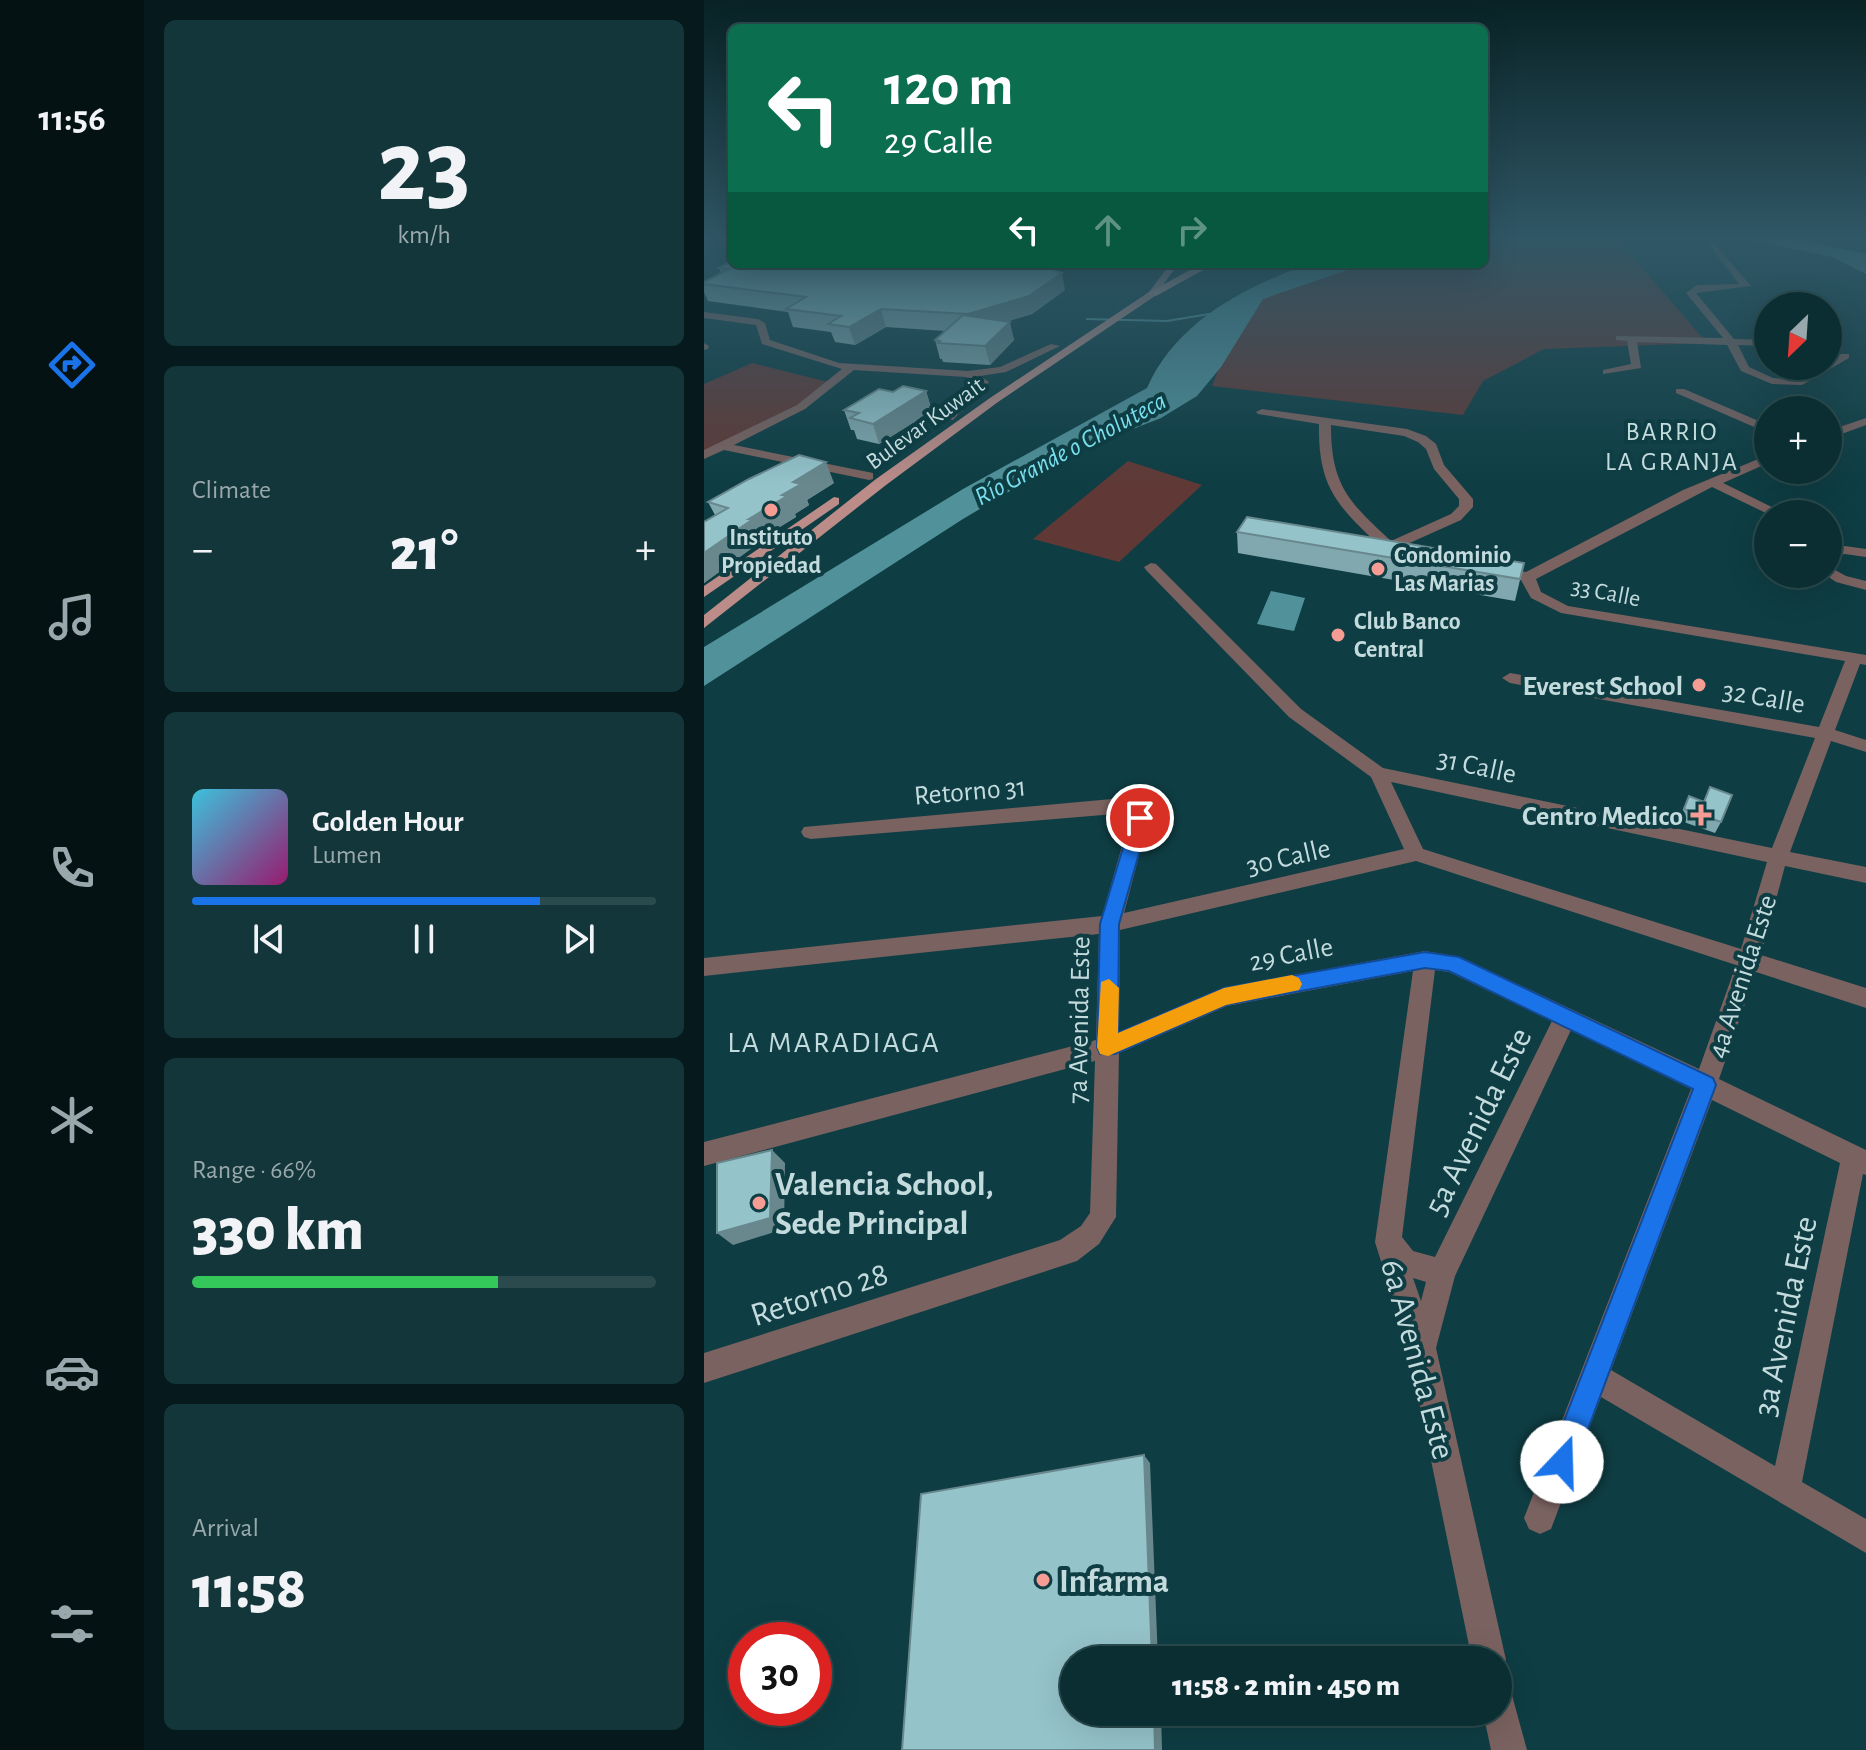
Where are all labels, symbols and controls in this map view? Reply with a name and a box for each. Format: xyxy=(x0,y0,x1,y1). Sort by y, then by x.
icon: left xyxy=(752,56,856,160)
text: 120 m xyxy=(884,59,1013,115)
text: 11:56 xyxy=(38,101,106,137)
text: 23 xyxy=(377,116,471,220)
text: 29 Calle xyxy=(884,124,993,160)
icon: left xyxy=(1002,208,1046,252)
icon: ahead xyxy=(1086,208,1130,252)
icon: right xyxy=(1170,208,1214,252)
text: km/h xyxy=(397,222,451,248)
north arrow xyxy=(1754,292,1842,380)
map controls xyxy=(1754,292,1842,588)
icon: directions xyxy=(44,337,100,393)
street label: Bulevar Kuwait xyxy=(862,373,989,475)
water label: Río Grande o Choluteca xyxy=(970,387,1171,510)
button: + xyxy=(1754,396,1842,484)
district label: BARRIO LA GRANJA xyxy=(1605,419,1739,475)
text: Climate xyxy=(192,477,271,503)
button: − xyxy=(1754,500,1842,588)
marker: Instituto Propiedad xyxy=(762,501,780,519)
text: 21° xyxy=(390,521,458,581)
place label: Instituto Propiedad xyxy=(721,526,821,578)
text: − xyxy=(192,528,213,572)
text: + xyxy=(635,528,656,572)
place label: Condominio Las Marias xyxy=(1394,544,1511,596)
marker: Condominio Las Marias xyxy=(1369,560,1387,578)
street label: 33 Calle xyxy=(1569,575,1643,611)
icon: music xyxy=(44,589,100,645)
place label: Club Banco Central xyxy=(1354,610,1461,662)
marker: Club Banco Central xyxy=(1329,626,1347,644)
place label: Everest School xyxy=(1522,673,1683,701)
marker: Everest School xyxy=(1690,676,1708,694)
street label: 32 Calle xyxy=(1720,677,1807,719)
street label: 31 Calle xyxy=(1435,745,1519,789)
street label: Retorno 31 xyxy=(913,773,1027,811)
pin xyxy=(1106,784,1174,852)
icon: arrive xyxy=(1118,796,1162,840)
place label: Centro Medico xyxy=(1522,803,1683,831)
marker: Centro Medico xyxy=(1690,804,1712,826)
text: Golden Hour xyxy=(312,807,464,837)
street label: 30 Calle xyxy=(1244,835,1333,881)
icon: phone xyxy=(44,840,100,896)
text: Lumen xyxy=(312,842,382,868)
street label: 4a Avenida Este xyxy=(1703,892,1782,1062)
icon: previous xyxy=(247,917,291,961)
icon: pause xyxy=(402,917,446,961)
icon: next xyxy=(557,917,601,961)
street label: 29 Calle xyxy=(1247,933,1336,977)
street label: 7a Avenida Este xyxy=(1065,936,1095,1104)
street label: 5a Avenida Este xyxy=(1419,1023,1539,1221)
district label: LA MARADIAGA xyxy=(727,1028,941,1058)
icon: climate xyxy=(44,1092,100,1148)
text: Range · 66% xyxy=(192,1157,316,1183)
place label: Valencia School, Sede Principal xyxy=(775,1168,994,1241)
marker: Valencia School, Sede Principal xyxy=(750,1194,768,1212)
text: 330 km xyxy=(192,1201,364,1261)
street label: 3a Avenida Este xyxy=(1748,1213,1824,1420)
street label: 6a Avenida Este xyxy=(1374,1256,1460,1463)
street label: Retorno 28 xyxy=(747,1257,893,1333)
icon: car xyxy=(44,1344,100,1400)
position arrow xyxy=(1520,1420,1604,1504)
text: Arrival xyxy=(192,1515,259,1541)
text: 11:58 xyxy=(192,1559,306,1619)
place label: Infarma xyxy=(1059,1565,1169,1599)
marker: Infarma xyxy=(1034,1571,1052,1589)
icon: filters xyxy=(44,1596,100,1652)
speed limit sign: 30 xyxy=(728,1622,832,1726)
text: 11:58 · 2 min · 450 m xyxy=(1172,1671,1400,1701)

